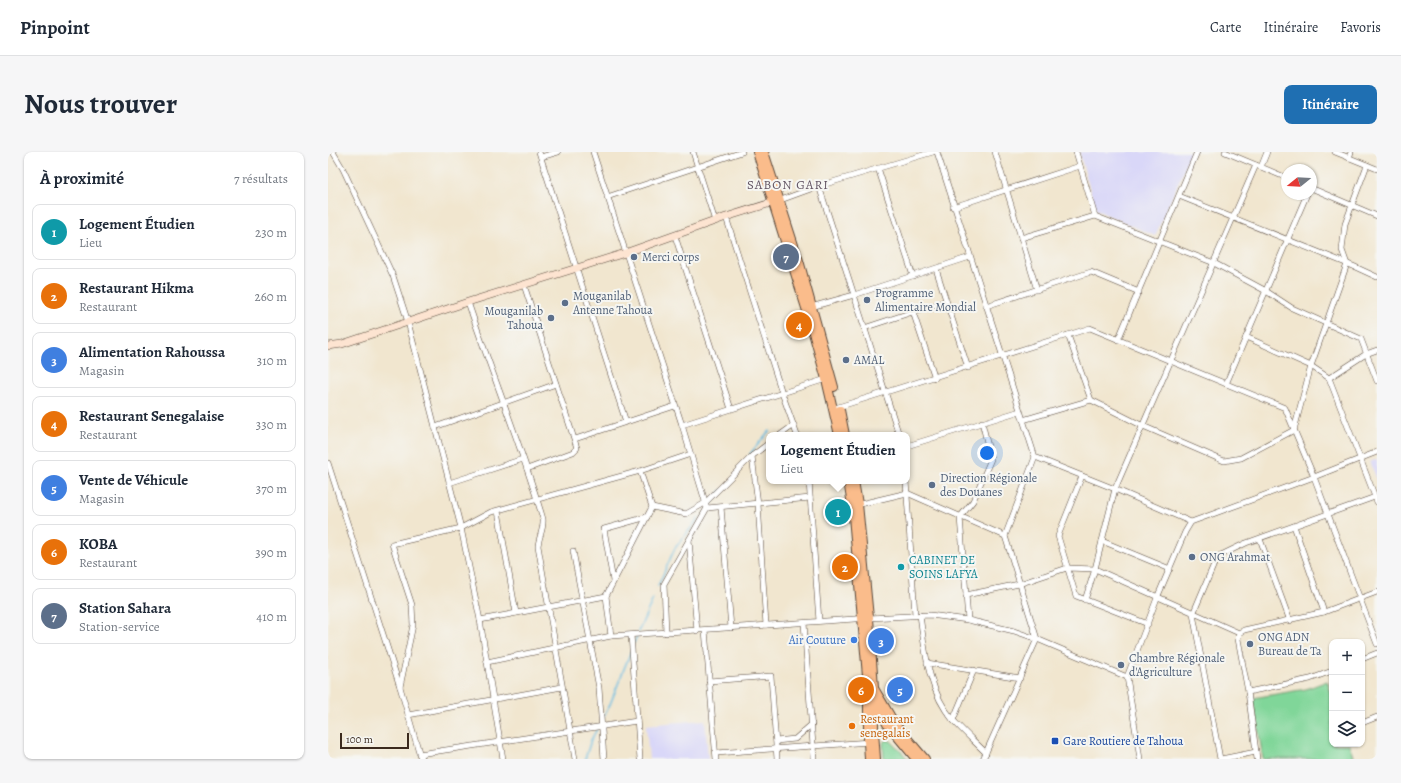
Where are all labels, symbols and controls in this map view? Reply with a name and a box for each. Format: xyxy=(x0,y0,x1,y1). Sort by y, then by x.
text: Pinpoint xyxy=(20,15,90,41)
text: Carte xyxy=(1210,18,1241,37)
text: Itinéraire xyxy=(1263,18,1318,37)
text: Favoris xyxy=(1340,18,1381,37)
text: Nous trouver xyxy=(24,85,177,123)
button: Itinéraire xyxy=(1284,85,1377,124)
north arrow xyxy=(1281,164,1317,200)
text: À proximité xyxy=(40,167,124,190)
text: 7 résultats xyxy=(234,170,288,187)
district label: SABON GARI xyxy=(747,176,829,193)
text: Logement Étudien xyxy=(79,214,195,234)
text: 1 xyxy=(52,224,56,241)
text: 230 m xyxy=(255,224,287,241)
text: Lieu xyxy=(79,234,102,251)
pin: 7 xyxy=(773,242,799,272)
place label: Merci corps xyxy=(642,249,699,265)
marker: Merci corps xyxy=(629,252,639,262)
text: Restaurant Hikma xyxy=(79,278,194,298)
place label: Programme Alimentaire Mondial xyxy=(874,285,976,315)
text: 2 xyxy=(51,288,57,305)
text: 260 m xyxy=(254,288,287,305)
place label: Mouganilab Antenne Tahoua xyxy=(572,288,653,318)
marker: Programme Alimentaire Mondial xyxy=(862,295,872,305)
text: Restaurant xyxy=(79,298,137,315)
marker: Mouganilab Antenne Tahoua xyxy=(560,298,570,308)
place label: Mouganilab Tahoua xyxy=(485,303,543,333)
pin: 4 xyxy=(786,310,812,340)
marker: Mouganilab Tahoua xyxy=(546,313,556,323)
text: Alimentation Rahoussa xyxy=(79,342,225,362)
text: 3 xyxy=(51,352,57,369)
text: 310 m xyxy=(257,352,287,369)
place label: AMAL xyxy=(853,352,885,368)
marker: AMAL xyxy=(841,355,851,365)
text: Magasin xyxy=(79,362,124,379)
text: Restaurant Senegalaise xyxy=(79,406,224,426)
text: 4 xyxy=(51,416,57,433)
text: 330 m xyxy=(256,416,287,433)
text: Restaurant xyxy=(79,426,137,443)
popup xyxy=(766,432,910,484)
text: Logement Étudien xyxy=(780,440,896,460)
your location xyxy=(977,443,997,463)
text: Lieu xyxy=(780,460,803,477)
text: Vente de Véhicule xyxy=(79,470,188,490)
place label: Direction Régionale des Douanes xyxy=(940,470,1037,500)
text: 5 xyxy=(51,480,57,497)
text: 370 m xyxy=(256,480,287,497)
marker: Direction Régionale des Douanes xyxy=(927,480,937,490)
text: Magasin xyxy=(79,490,124,507)
pin: 1 xyxy=(825,497,851,527)
text: KOBA xyxy=(79,534,118,554)
text: 6 xyxy=(51,544,57,561)
text: 390 m xyxy=(255,544,287,561)
place label: ONG Arahmat xyxy=(1200,549,1270,565)
pin: 2 xyxy=(832,552,858,582)
place label: CABINET DE SOINS LAFYA xyxy=(909,552,979,582)
marker: ONG Arahmat xyxy=(1187,552,1197,562)
text: Restaurant xyxy=(79,554,137,571)
marker: CABINET DE SOINS LAFYA xyxy=(896,562,906,572)
text: Station Sahara xyxy=(79,598,171,618)
text: 7 xyxy=(51,608,57,625)
text: 410 m xyxy=(256,608,287,625)
text: Station-service xyxy=(79,618,160,635)
pin: 3 xyxy=(868,626,894,656)
place label: ONG ADN Bureau de Ta xyxy=(1258,629,1322,659)
place label: Air Couture xyxy=(788,632,846,648)
marker: Air Couture xyxy=(849,635,859,645)
marker: ONG ADN Bureau de Ta xyxy=(1245,639,1255,649)
map controls xyxy=(1329,639,1365,747)
button: + xyxy=(1329,639,1365,675)
place label: Chambre Régionale d'Agriculture xyxy=(1129,650,1225,680)
marker: Chambre Régionale d'Agriculture xyxy=(1116,660,1126,670)
pin: 6 xyxy=(848,675,874,705)
pin: 5 xyxy=(887,675,913,705)
button: − xyxy=(1329,675,1365,711)
place label: Restaurant senegalais xyxy=(860,711,914,741)
button: layers xyxy=(1329,711,1365,747)
marker: Restaurant senegalais xyxy=(847,721,857,731)
scale bar xyxy=(340,731,409,750)
text: 100 m xyxy=(346,732,373,747)
place label: Gare Routiere de Tahoua xyxy=(1063,733,1184,749)
marker: Gare Routiere de Tahoua xyxy=(1050,736,1060,746)

